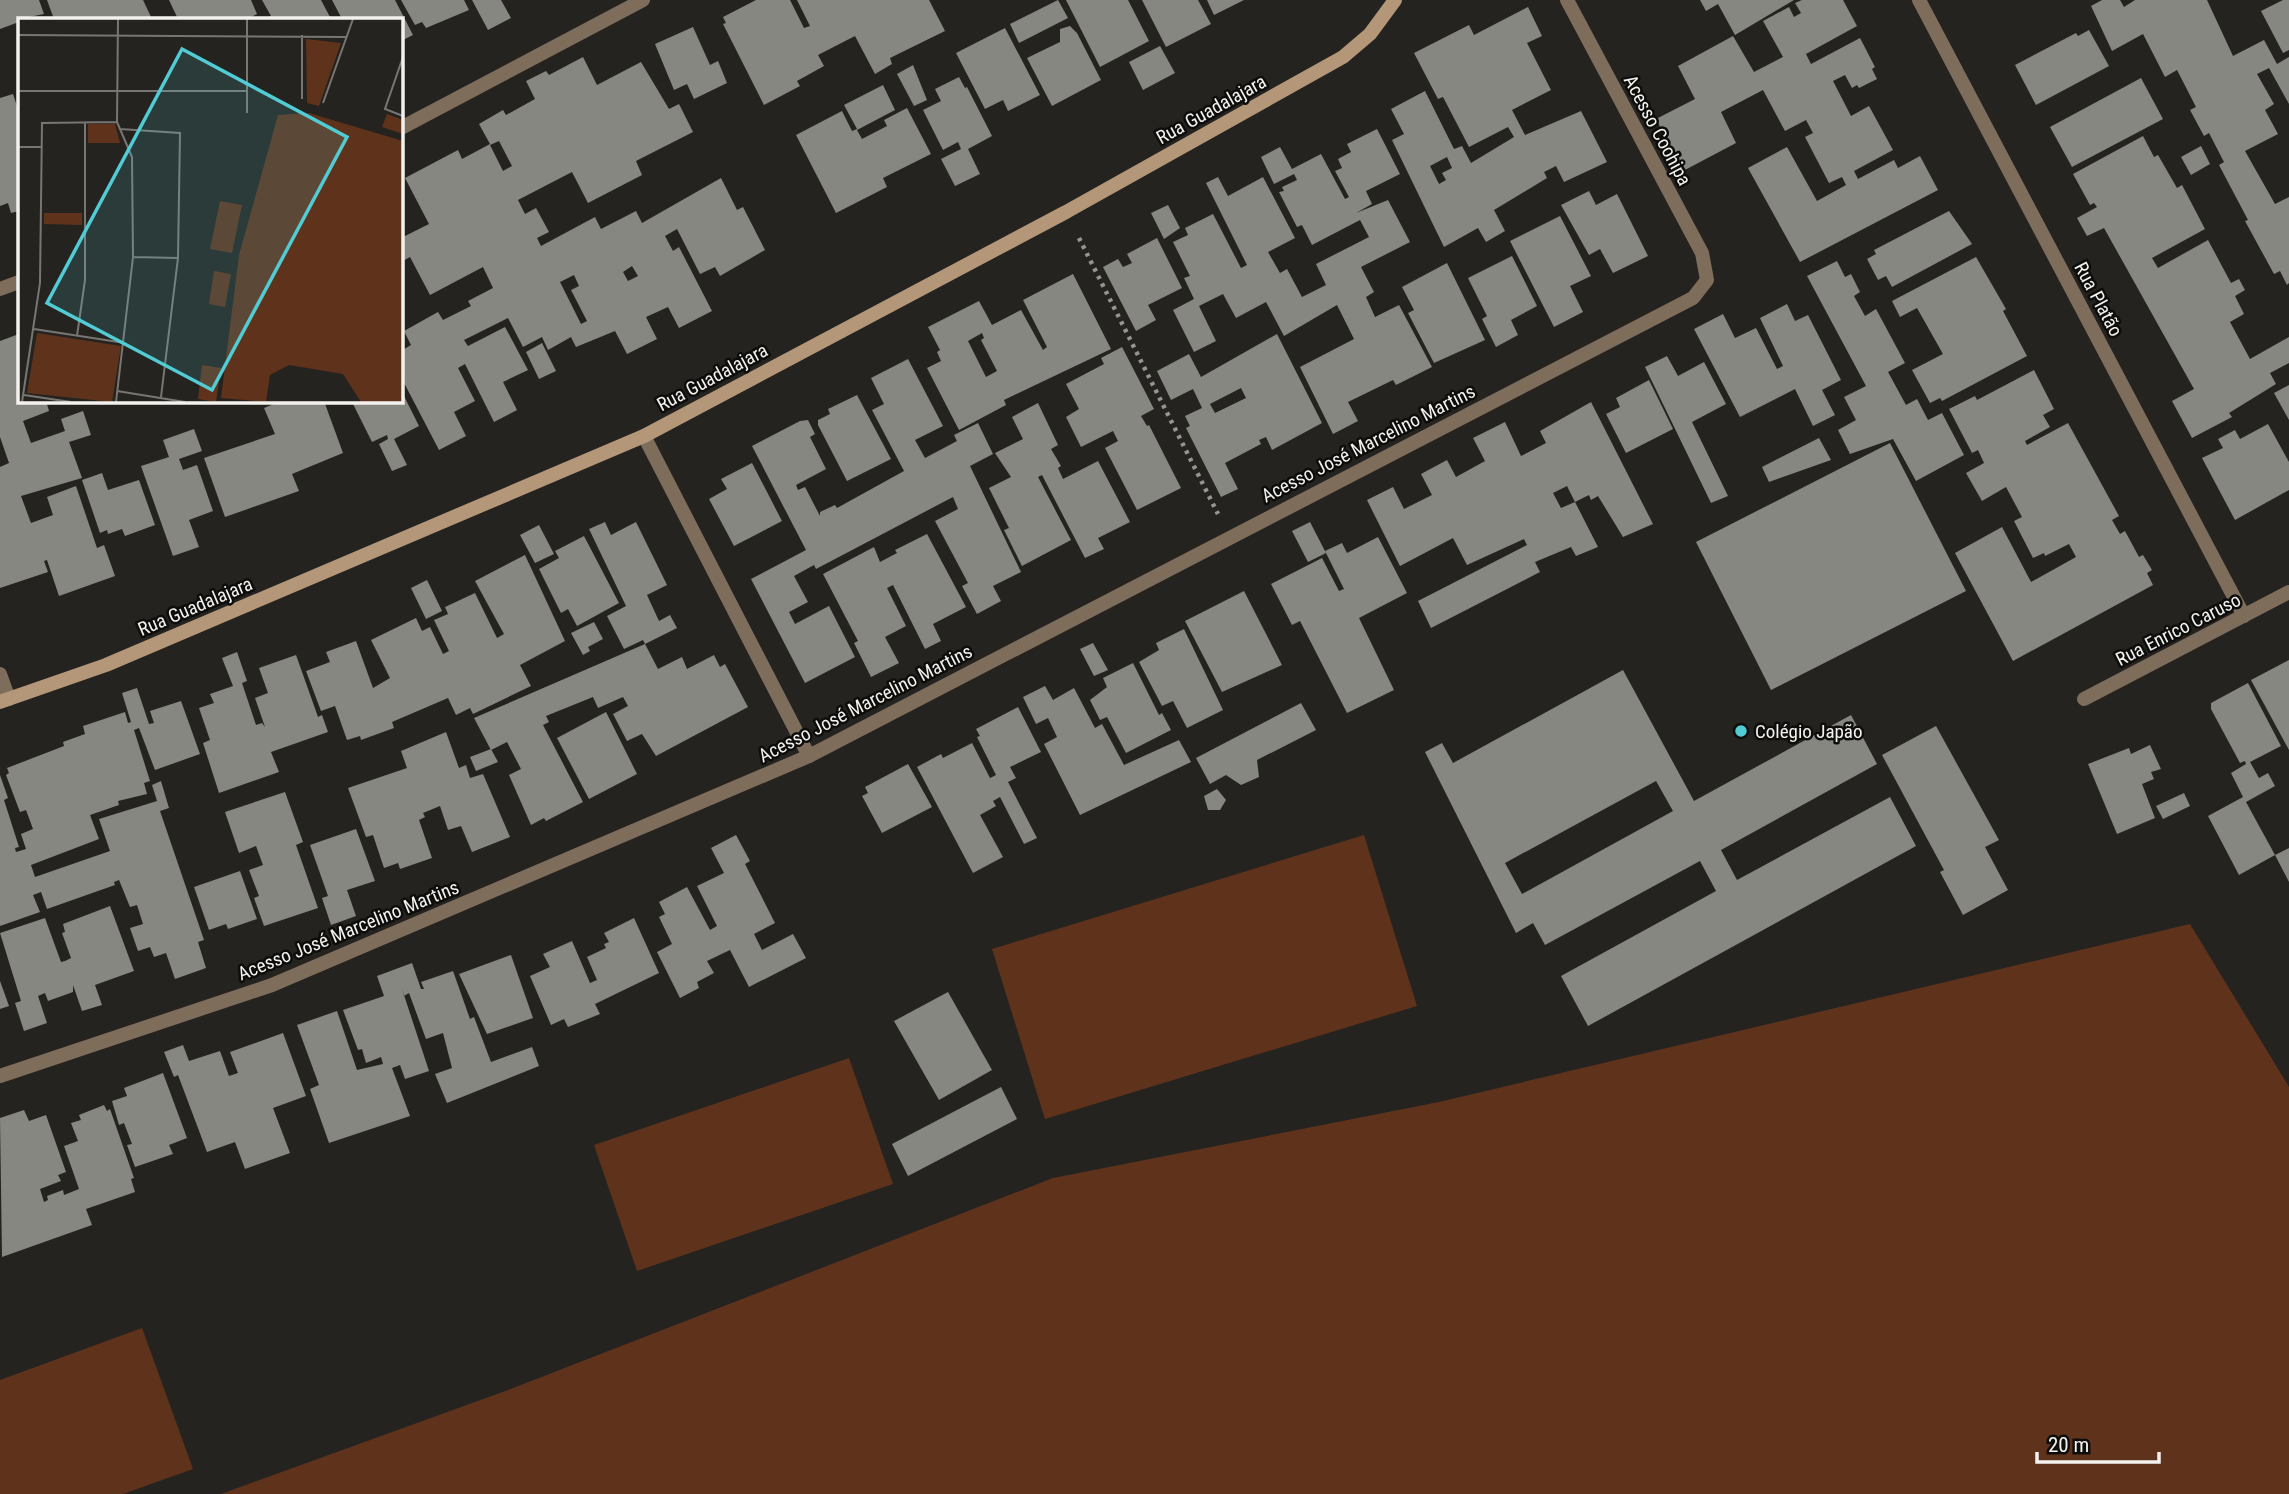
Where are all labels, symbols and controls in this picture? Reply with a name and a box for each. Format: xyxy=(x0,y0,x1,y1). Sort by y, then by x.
inset map xyxy=(18,18,402,402)
street label: Rua Guadalajara xyxy=(1152,70,1270,149)
street label: Acesso Coohipa xyxy=(1619,71,1696,189)
street label: Rua Platão xyxy=(2069,258,2128,340)
street label: Rua Guadalajara xyxy=(653,339,772,416)
street label: Acesso José Marcelino Martins xyxy=(1258,379,1479,507)
street label: Rua Guadalajara xyxy=(135,572,256,641)
street label: Rua Enrico Caruso xyxy=(2112,588,2245,671)
street label: Acesso José Marcelino Martins xyxy=(755,639,976,767)
place label: Colégio Japão xyxy=(1755,720,1863,743)
marker: Colégio Japão xyxy=(1733,723,1749,739)
street label: Acesso José Marcelino Martins xyxy=(234,875,462,985)
scale bar xyxy=(2037,1420,2160,1464)
text: 20 m xyxy=(2048,1433,2089,1457)

